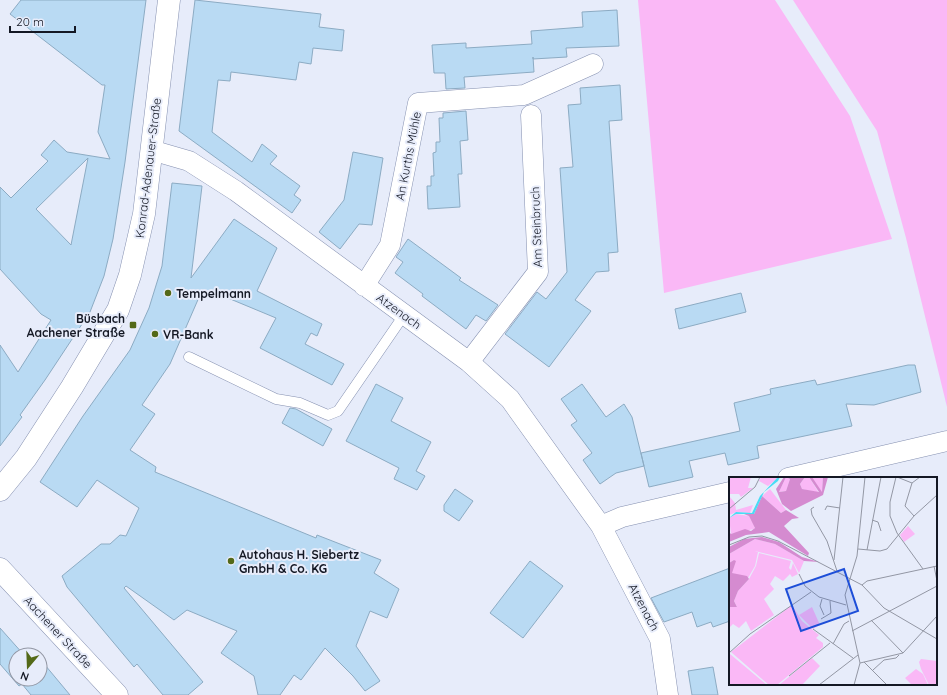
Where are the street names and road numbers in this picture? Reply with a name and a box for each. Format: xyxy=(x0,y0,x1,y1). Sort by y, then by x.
street label: Konrad-Adenauer-Straße xyxy=(132,97,164,239)
street label: An Kurths Mühle xyxy=(392,110,424,202)
street label: Am Steinbruch xyxy=(527,186,545,268)
street label: Atzenach xyxy=(374,290,424,332)
street label: Atzenach xyxy=(625,581,663,633)
street label: Aachener Straße xyxy=(21,593,95,671)

